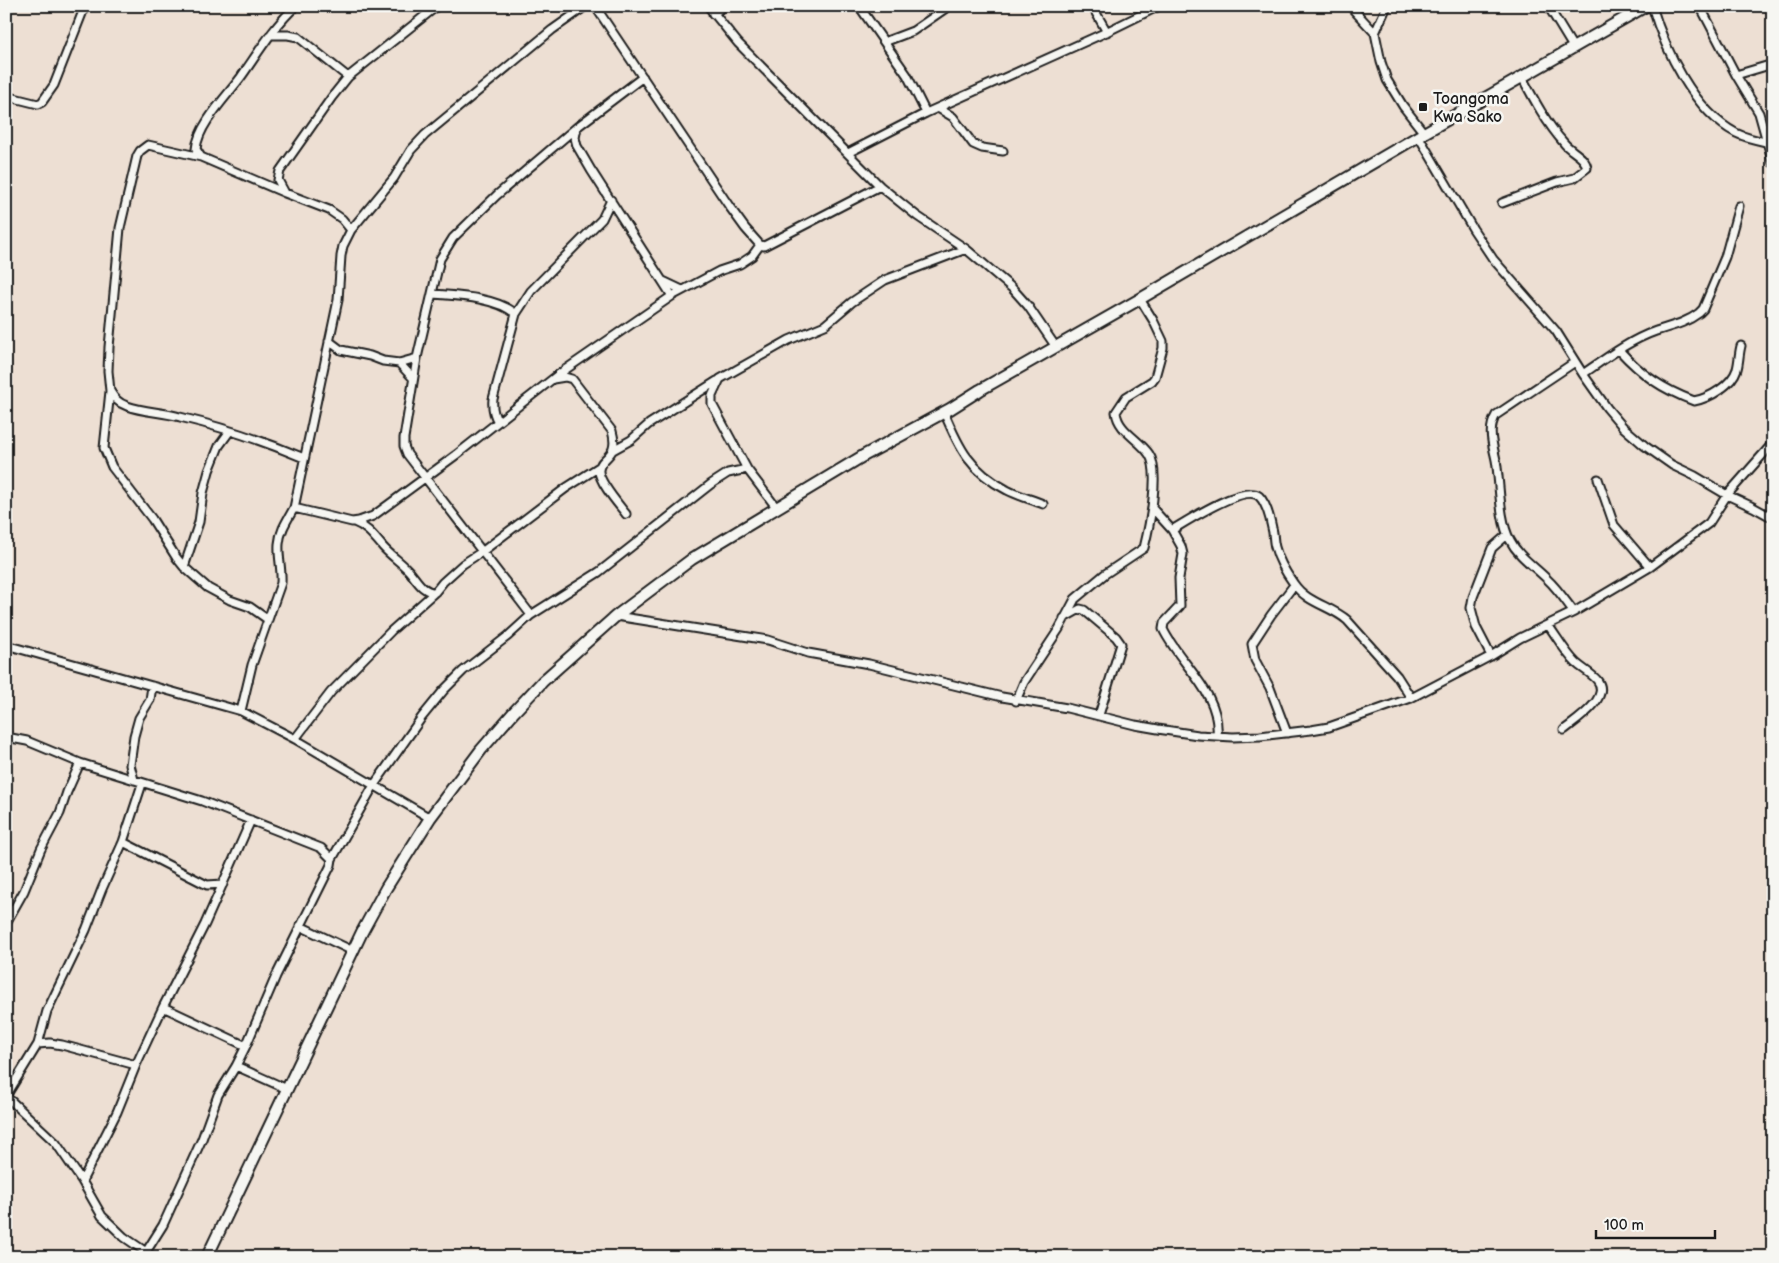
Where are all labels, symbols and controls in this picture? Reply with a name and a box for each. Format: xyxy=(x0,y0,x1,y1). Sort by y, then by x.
place label: Toangoma Kwa Sako xyxy=(1433,90,1509,127)
marker: Toangoma Kwa Sako xyxy=(1417,101,1429,113)
scale bar xyxy=(1596,1208,1715,1240)
text: 100 m xyxy=(1604,1216,1644,1235)

